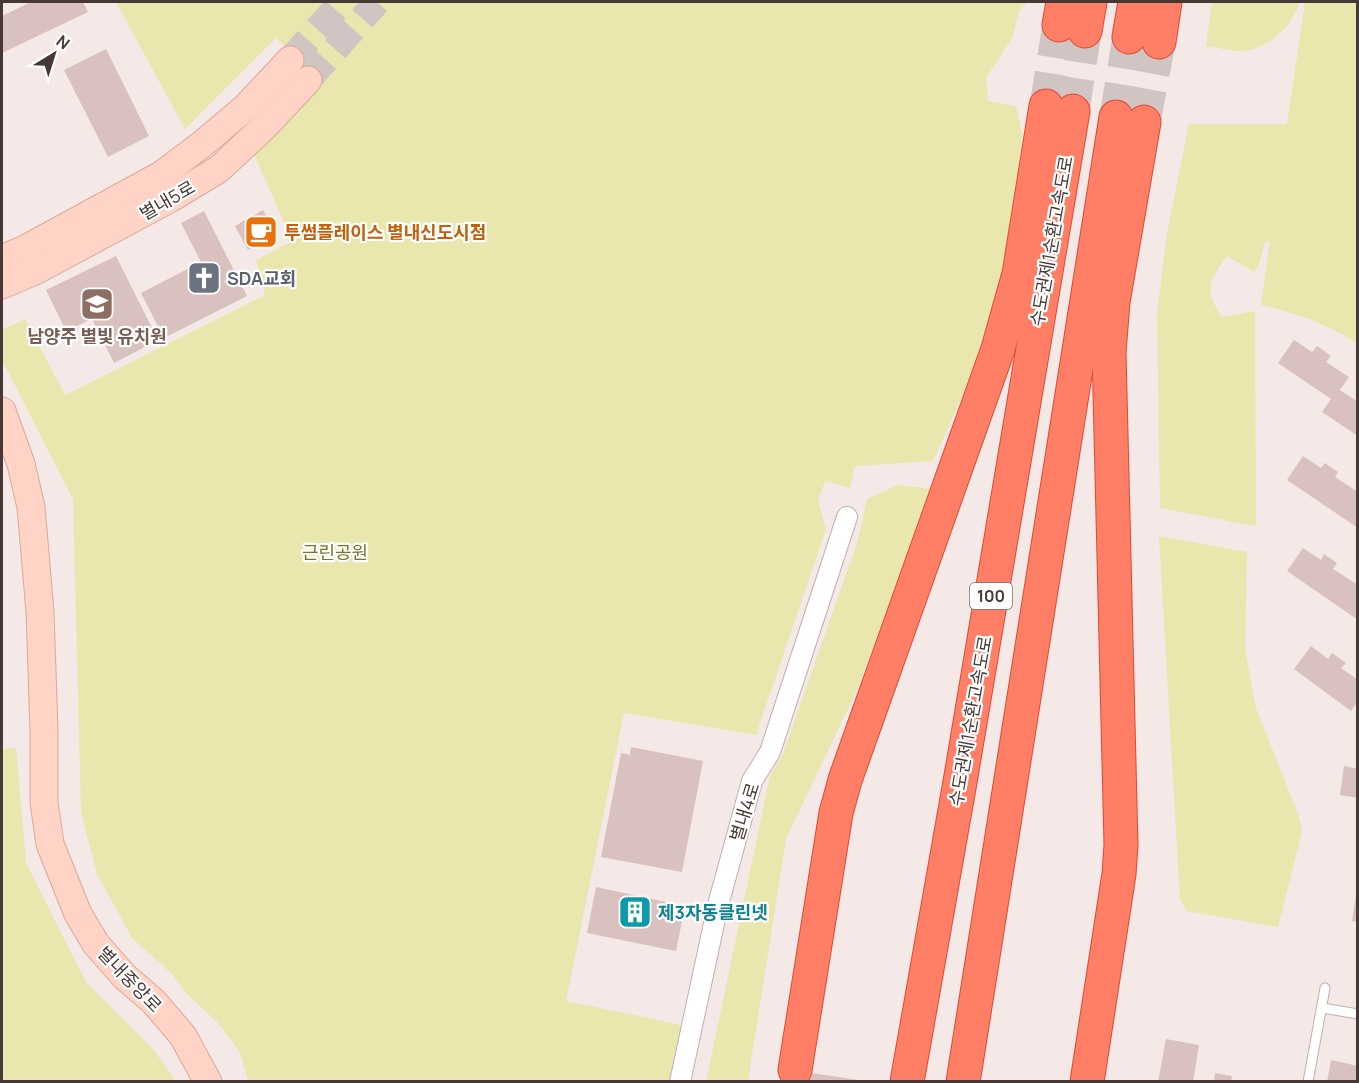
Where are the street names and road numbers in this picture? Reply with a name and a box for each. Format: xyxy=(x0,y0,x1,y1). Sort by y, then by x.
street label: 수도권제1순환고속도로 xyxy=(1024,154,1078,328)
street label: 별내5로 xyxy=(135,175,199,225)
road number: 100 xyxy=(970,583,1012,609)
street label: 수도권제1순환고속도로 xyxy=(943,634,997,808)
street label: 별내4로 xyxy=(724,780,764,844)
street label: 별내중앙로 xyxy=(93,941,167,1017)

